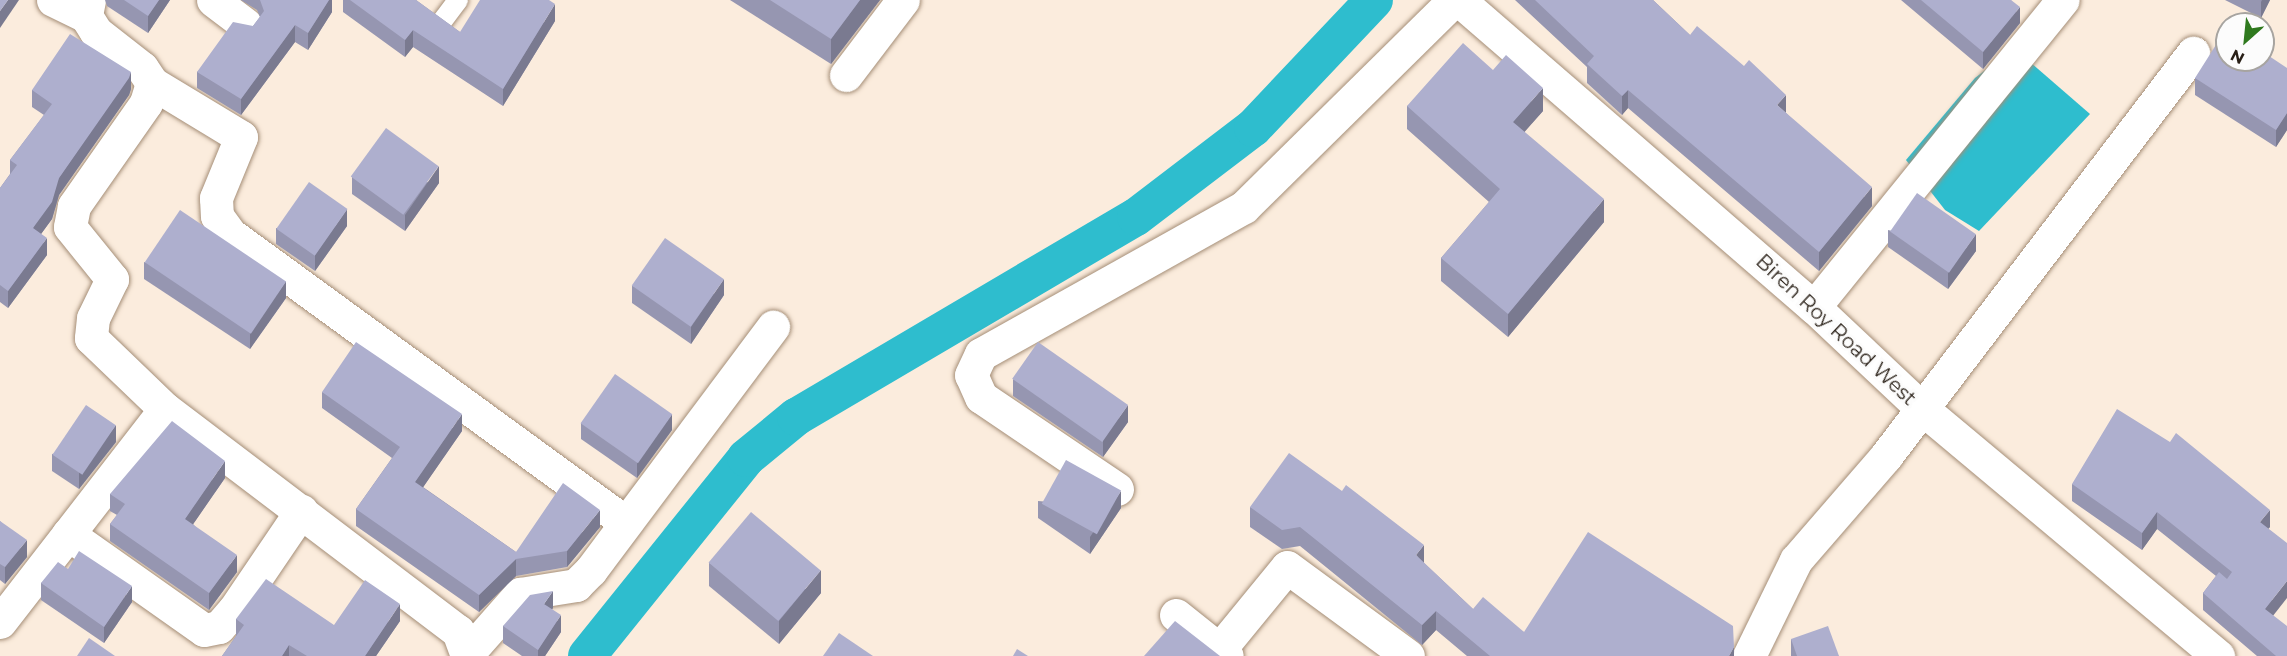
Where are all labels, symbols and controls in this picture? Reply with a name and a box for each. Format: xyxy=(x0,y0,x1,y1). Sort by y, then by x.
north arrow xyxy=(2215,12,2275,72)
text: N xyxy=(2227,45,2248,68)
street label: Biren Roy Road West xyxy=(1751,249,1921,411)

